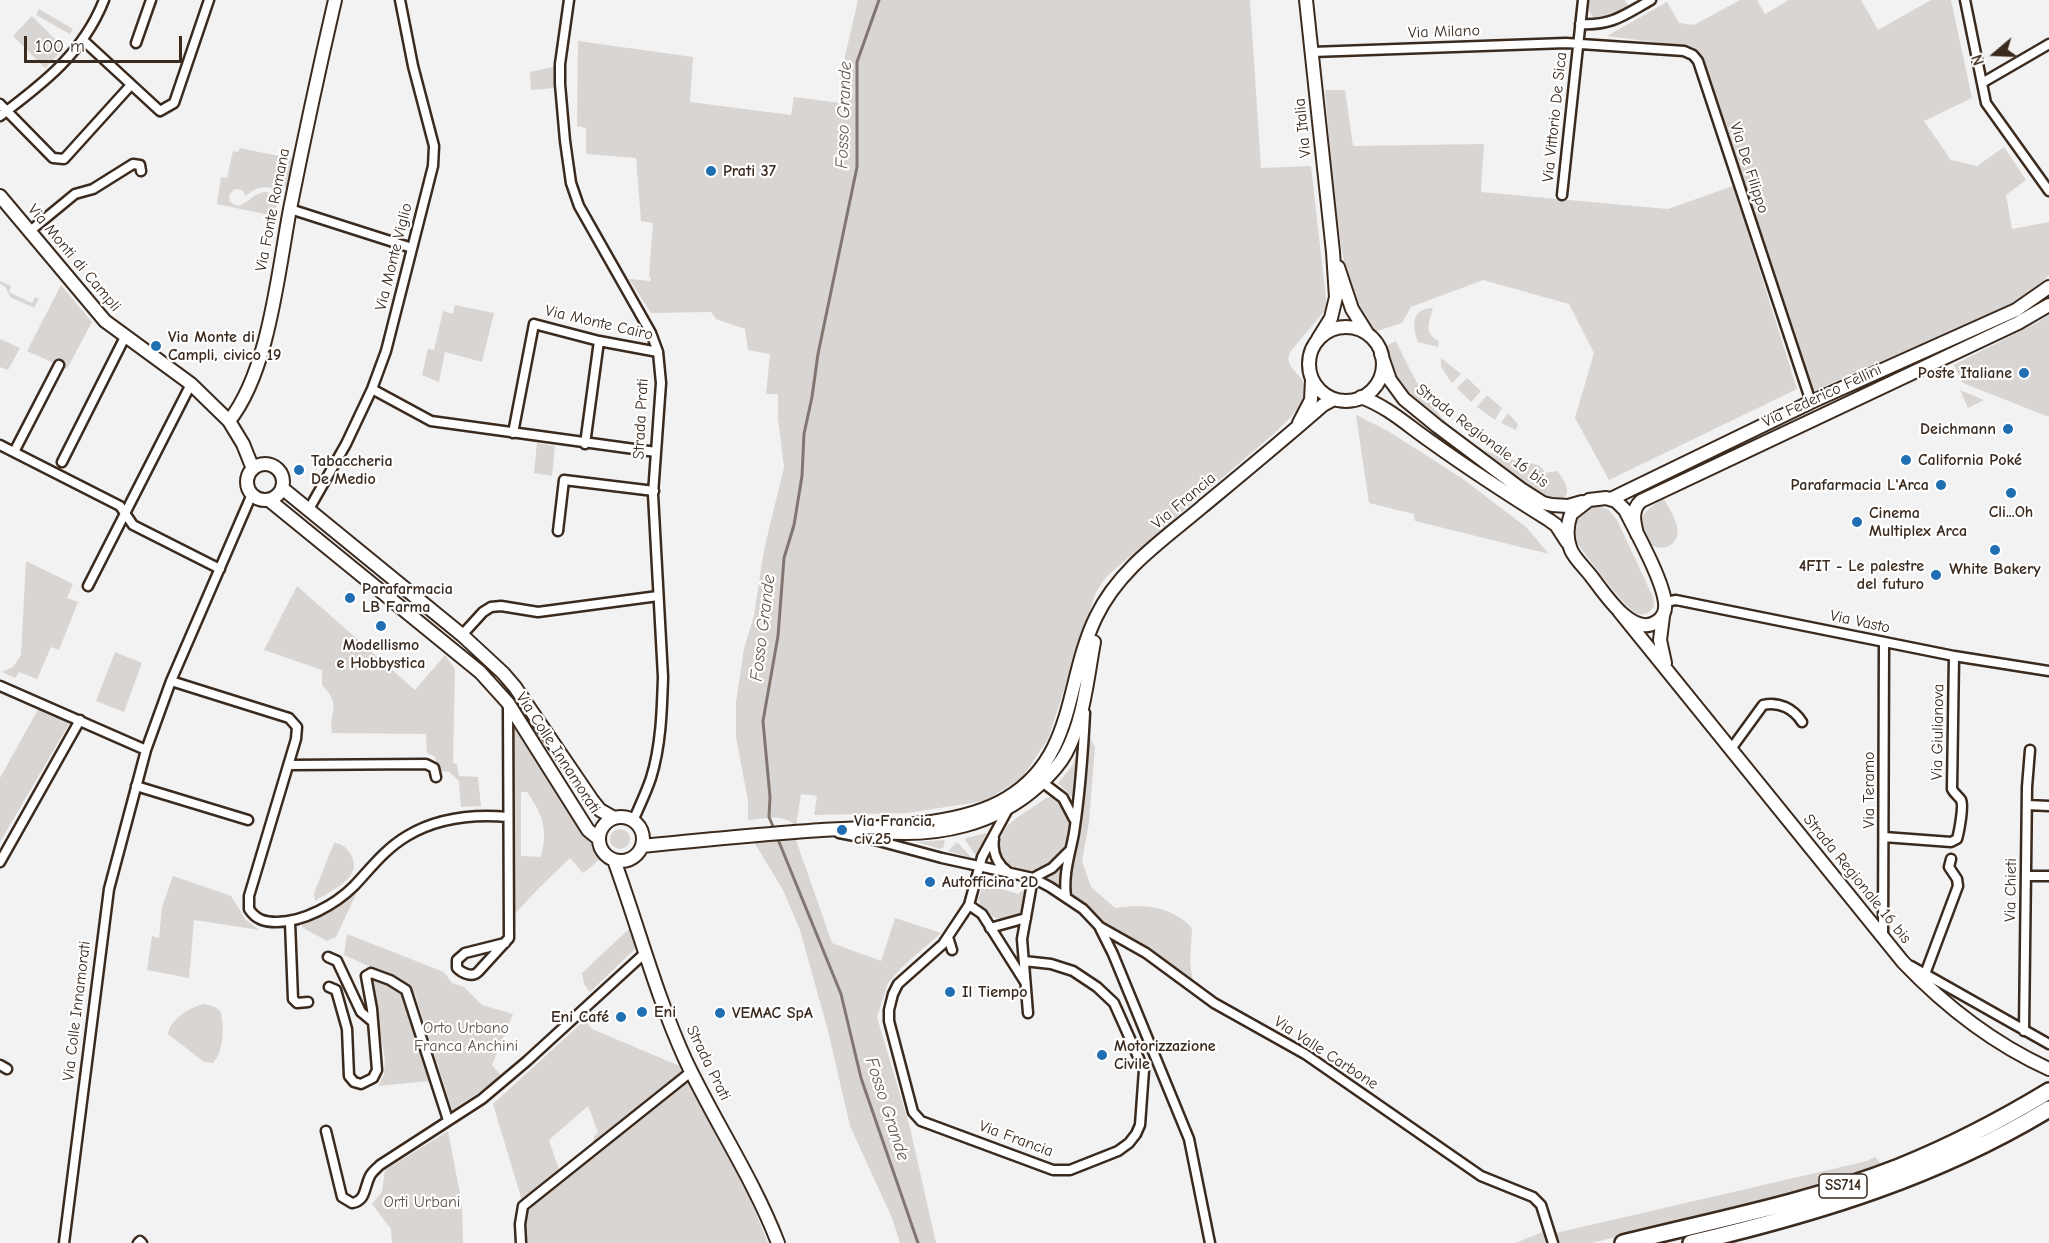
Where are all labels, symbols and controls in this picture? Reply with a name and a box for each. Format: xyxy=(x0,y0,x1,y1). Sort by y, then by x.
street label: Via Milano xyxy=(1408,21,1480,43)
scale bar xyxy=(27,24,184,62)
north arrow xyxy=(1965,24,2025,84)
text: 100 m xyxy=(35,36,85,57)
street label: Via Vittorio De Sica xyxy=(1539,51,1571,183)
text: N xyxy=(1968,52,1988,68)
water label: Fosso Grande xyxy=(831,61,857,169)
street label: Via Italia xyxy=(1290,97,1316,159)
street label: Via De Filippo xyxy=(1725,120,1773,216)
street label: Via Fonte Romana xyxy=(252,147,294,273)
place label: Prati 37 xyxy=(723,161,776,181)
marker: Prati 37 xyxy=(704,164,718,178)
street label: Via Monti di Campli xyxy=(23,200,125,316)
street label: Via Monte Viglio xyxy=(371,201,417,313)
street label: Via Monte Cairo xyxy=(543,301,655,345)
place label: Via Monte di Campli, civico 19 xyxy=(168,327,281,365)
marker: Via Monte di Campli, civico 19 xyxy=(149,339,163,353)
street label: Via Federico Fellini xyxy=(1759,360,1885,432)
place label: Poste Italiane xyxy=(1918,363,2012,383)
marker: Poste Italiane xyxy=(2017,366,2031,380)
street label: Strada Prati xyxy=(629,378,653,460)
street label: Strada Regionale 16 bis xyxy=(1412,380,1552,492)
place label: Deichmann xyxy=(1920,419,1996,439)
marker: Deichmann xyxy=(2001,422,2015,436)
place label: California Poké xyxy=(1918,450,2022,470)
place label: Tabaccheria De Medio xyxy=(311,451,393,489)
marker: California Poké xyxy=(1899,453,1913,467)
marker: Tabaccheria De Medio xyxy=(292,463,306,477)
street label: Via Francia xyxy=(1148,469,1220,533)
place label: Parafarmacia L'Arca xyxy=(1790,475,1929,495)
marker: Parafarmacia L'Arca xyxy=(1934,478,1948,492)
marker: Cli...Oh xyxy=(2004,486,2018,500)
place label: Cli...Oh xyxy=(1989,502,2033,522)
place label: Cinema Multiplex Arca xyxy=(1869,503,1967,541)
marker: Cinema Multiplex Arca xyxy=(1850,515,1864,529)
marker: White Bakery xyxy=(1988,543,2002,557)
place label: 4FIT - Le palestre del futuro xyxy=(1799,556,1924,594)
place label: White Bakery xyxy=(1949,559,2041,579)
marker: 4FIT - Le palestre del futuro xyxy=(1929,568,1943,582)
water label: Fosso Grande xyxy=(746,573,780,683)
place label: Parafarmacia LB Farma xyxy=(362,579,453,617)
marker: Parafarmacia LB Farma xyxy=(343,591,357,605)
street label: Via Vasto xyxy=(1828,606,1892,638)
marker: Modellismo e Hobbystica xyxy=(374,619,388,633)
place label: Modellismo e Hobbystica xyxy=(337,635,425,673)
street label: Via Giulianova xyxy=(1928,684,1948,780)
street label: Via Colle Innamorati xyxy=(512,689,604,817)
street label: Via Teramo xyxy=(1859,752,1879,828)
street label: Strada Regionale 16 bis xyxy=(1799,810,1915,948)
place label: Via Francia, civ.25 xyxy=(854,811,935,849)
marker: Via Francia, civ.25 xyxy=(835,823,849,837)
street label: Via Chieti xyxy=(2001,858,2021,922)
place label: Autofficina 2D xyxy=(942,872,1038,892)
marker: Autofficina 2D xyxy=(923,875,937,889)
street label: Via Colle Innamorati xyxy=(59,940,95,1082)
place label: Il Tiempo xyxy=(962,982,1027,1002)
marker: Il Tiempo xyxy=(943,985,957,999)
place label: Eni xyxy=(654,1002,676,1022)
place label: VEMAC SpA xyxy=(732,1003,813,1023)
marker: Eni xyxy=(635,1005,649,1019)
marker: VEMAC SpA xyxy=(713,1006,727,1020)
place label: Eni Café xyxy=(551,1007,609,1027)
marker: Eni Café xyxy=(614,1010,628,1024)
street label: Via Valle Carbone xyxy=(1270,1012,1382,1094)
park label: Orto Urbano Franca Anchini xyxy=(414,1018,518,1056)
street label: Strada Prati xyxy=(682,1022,734,1104)
place label: Motorizzazione Civile xyxy=(1114,1036,1216,1074)
marker: Motorizzazione Civile xyxy=(1095,1048,1109,1062)
water label: Fosso Grande xyxy=(860,1054,914,1164)
street label: Via Francia xyxy=(976,1117,1056,1161)
road number: SS714 xyxy=(1819,1174,1867,1198)
park label: Orti Urbani xyxy=(384,1192,460,1212)

